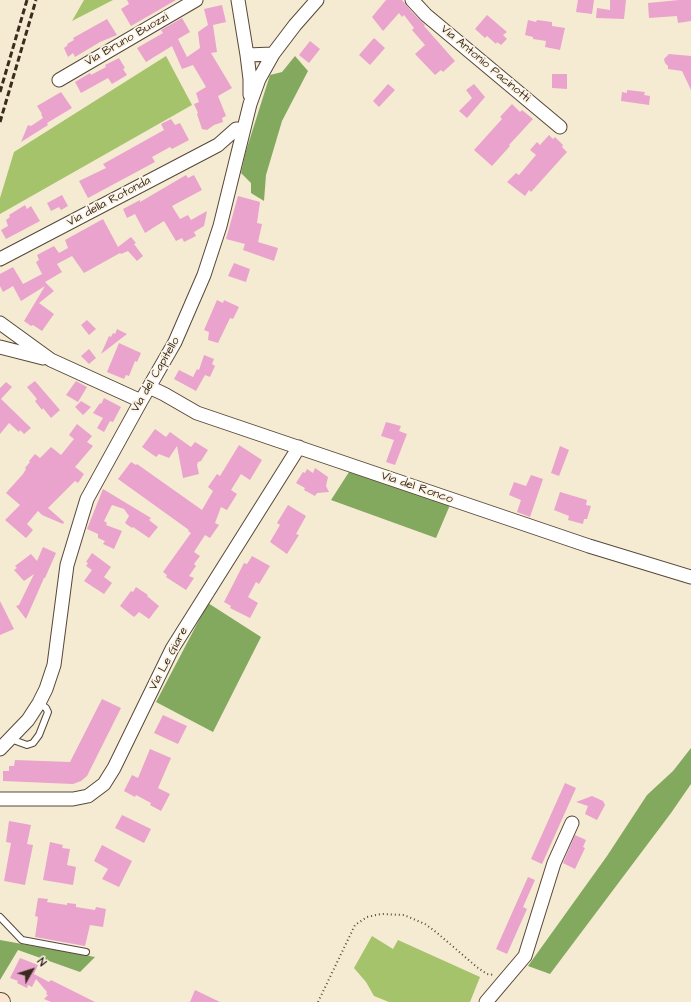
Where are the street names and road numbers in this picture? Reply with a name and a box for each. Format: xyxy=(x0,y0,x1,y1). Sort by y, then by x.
street label: Via Bruno Buozzi xyxy=(83,10,171,70)
street label: Via Antonio Pacinotti xyxy=(437,22,533,106)
street label: Via della Rotonda xyxy=(65,174,153,230)
street label: Via del Capitello xyxy=(129,335,183,415)
street label: Via del Ronco xyxy=(379,469,455,507)
street label: Via Le Giare xyxy=(146,625,192,693)

